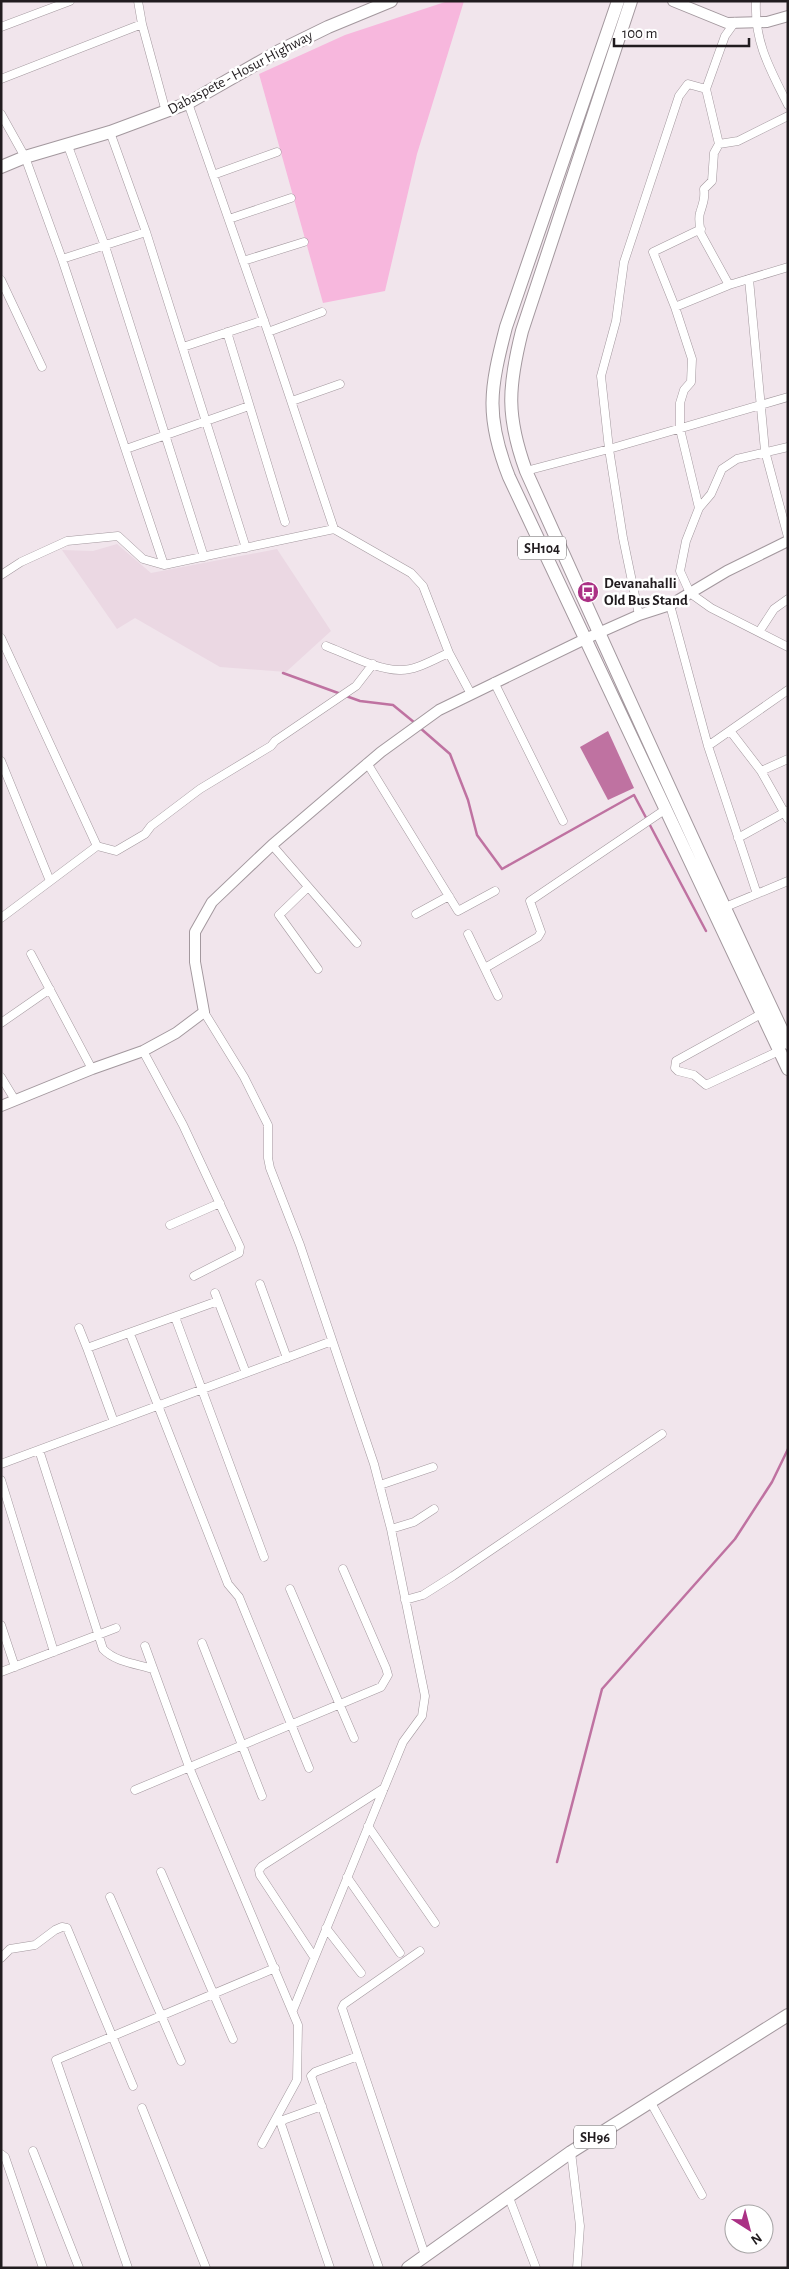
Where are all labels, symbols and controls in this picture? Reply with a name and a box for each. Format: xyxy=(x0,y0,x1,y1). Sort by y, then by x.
scale bar xyxy=(614,15,749,47)
text: 100 m xyxy=(622,26,657,41)
street label: Dabaspete - Hosur Highway xyxy=(165,28,316,117)
road number: SH104 xyxy=(518,536,566,560)
place label: Devanahalli Old Bus Stand xyxy=(604,576,688,608)
bus stop icon: Devanahalli Old Bus Stand xyxy=(576,580,600,604)
road number: SH96 xyxy=(574,2126,616,2148)
north arrow xyxy=(724,2204,774,2254)
text: N xyxy=(748,2230,764,2247)

